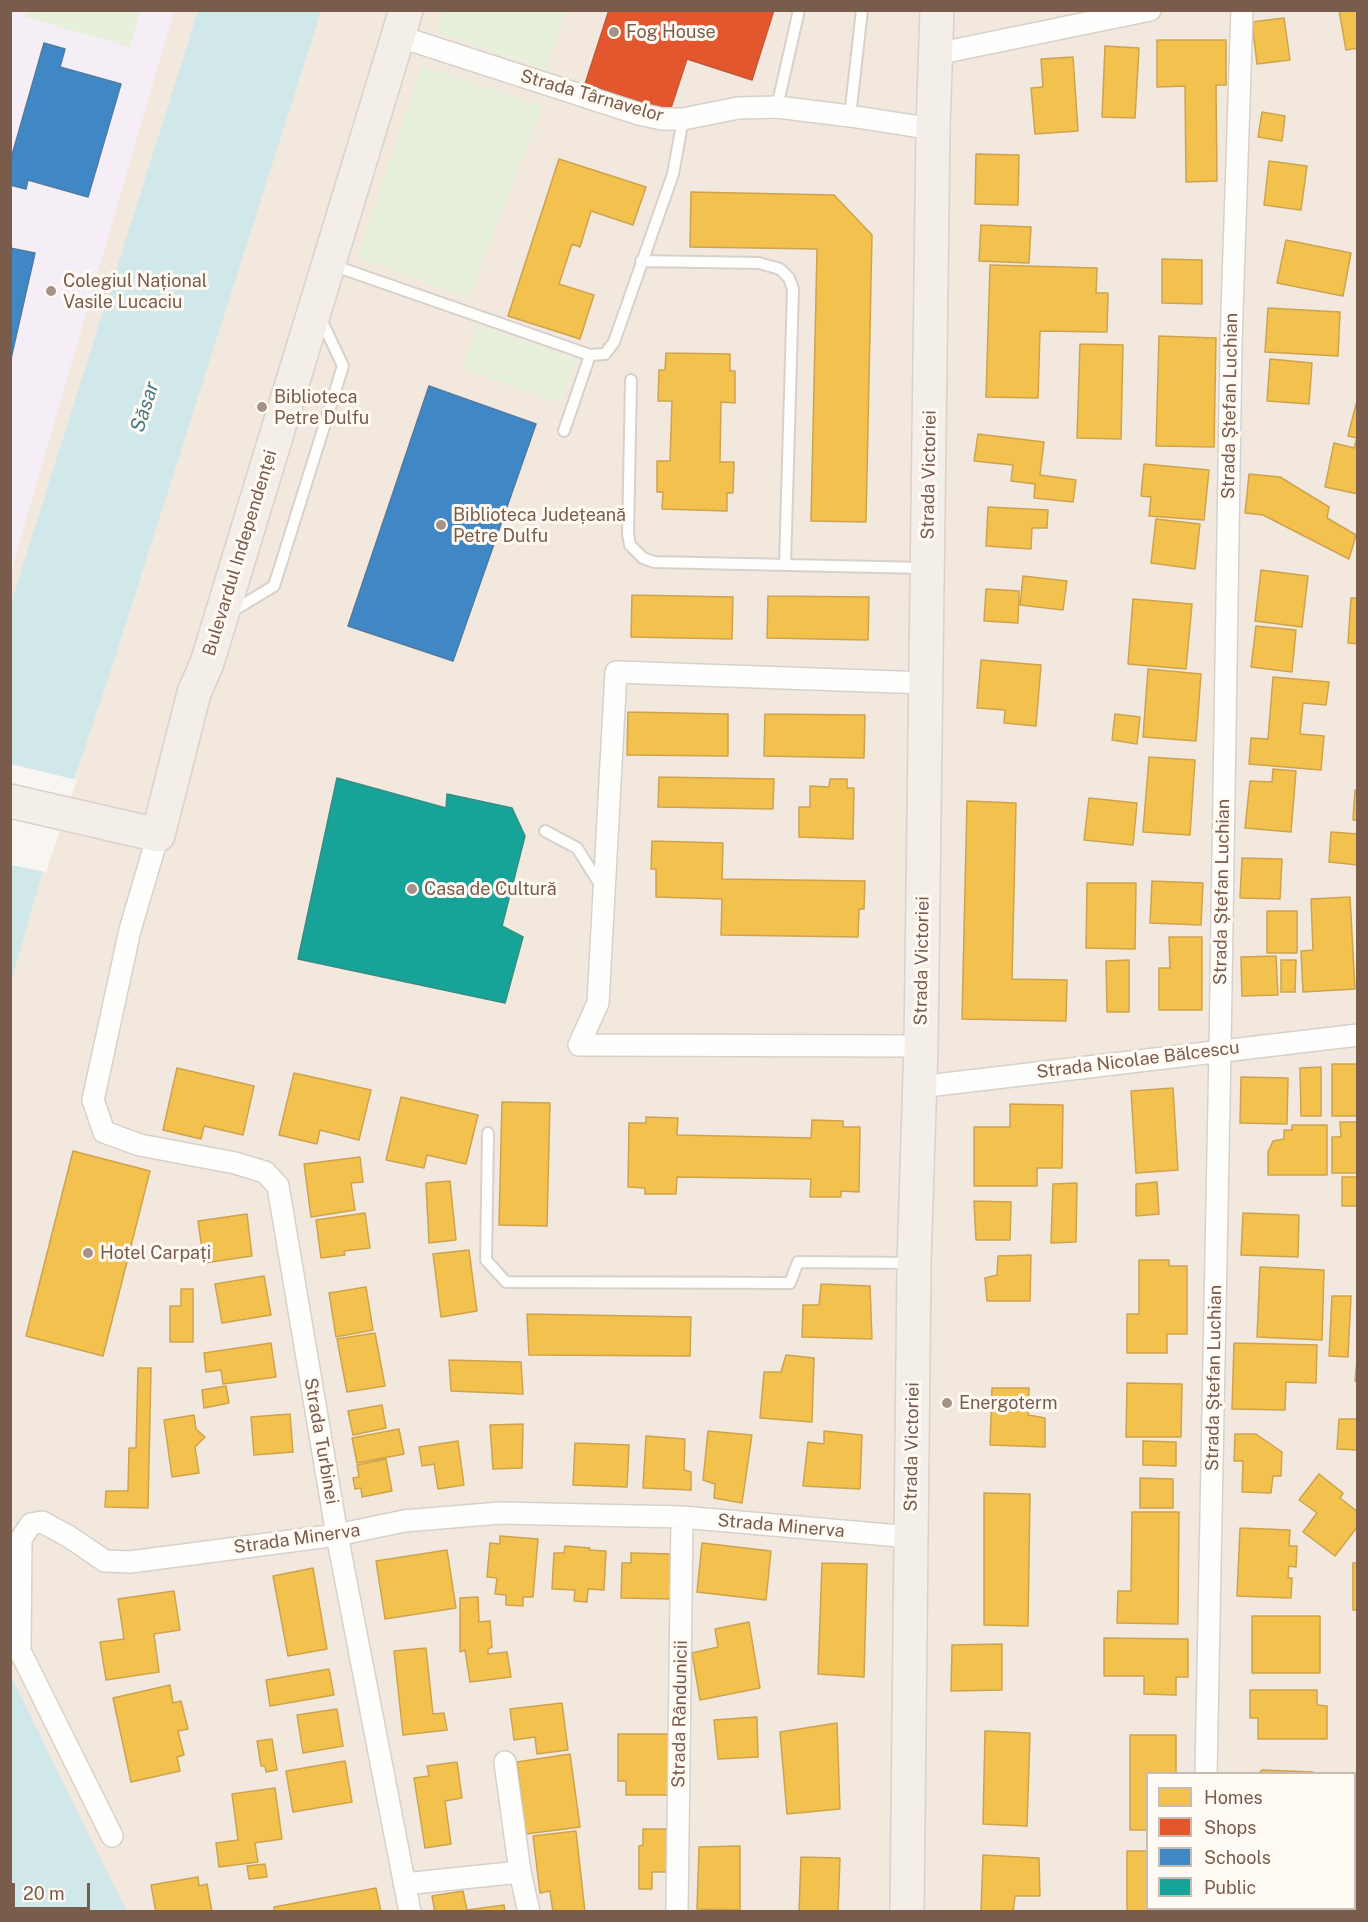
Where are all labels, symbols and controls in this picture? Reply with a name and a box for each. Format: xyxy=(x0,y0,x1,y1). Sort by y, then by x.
place label: Fog House xyxy=(626,21,716,43)
marker: Fog House xyxy=(607,25,621,39)
street label: Strada Târnavelor xyxy=(518,65,666,127)
place label: Colegiul Național Vasile Lucaciu xyxy=(63,270,207,312)
marker: Colegiul Național Vasile Lucaciu xyxy=(44,284,58,298)
street label: Strada Ștefan Luchian xyxy=(1218,313,1242,499)
water label: Săsar xyxy=(126,379,164,435)
place label: Biblioteca Petre Dulfu xyxy=(274,386,369,428)
marker: Biblioteca Petre Dulfu xyxy=(255,400,269,414)
street label: Strada Victoriei xyxy=(917,410,941,540)
street label: Bulevardul Independenței xyxy=(198,447,282,659)
place label: Biblioteca Județeană Petre Dulfu xyxy=(453,504,626,546)
marker: Biblioteca Județeană Petre Dulfu xyxy=(434,518,448,532)
street label: Strada Ștefan Luchian xyxy=(1210,799,1234,985)
place label: Casa de Cultură xyxy=(424,878,557,900)
marker: Casa de Cultură xyxy=(405,882,419,896)
street label: Strada Victoriei xyxy=(910,896,934,1026)
street label: Strada Nicolae Bălcescu xyxy=(1035,1037,1241,1083)
place label: Hotel Carpați xyxy=(100,1242,211,1264)
marker: Hotel Carpați xyxy=(81,1246,95,1260)
street label: Strada Ștefan Luchian xyxy=(1202,1285,1226,1471)
street label: Strada Turbinei xyxy=(299,1376,343,1506)
street label: Strada Victoriei xyxy=(900,1382,924,1512)
place label: Energoterm xyxy=(959,1392,1057,1414)
marker: Energoterm xyxy=(940,1396,954,1410)
street label: Strada Minerva xyxy=(716,1510,846,1542)
street label: Strada Minerva xyxy=(232,1519,362,1559)
street label: Strada Rândunicii xyxy=(668,1640,692,1788)
legend xyxy=(1146,1772,1356,1910)
text: Homes xyxy=(1204,1787,1263,1808)
text: Shops xyxy=(1204,1817,1256,1838)
text: Schools xyxy=(1204,1847,1271,1868)
scale bar xyxy=(15,1871,93,1909)
text: Public xyxy=(1204,1877,1256,1898)
text: 20 m xyxy=(23,1883,65,1904)

